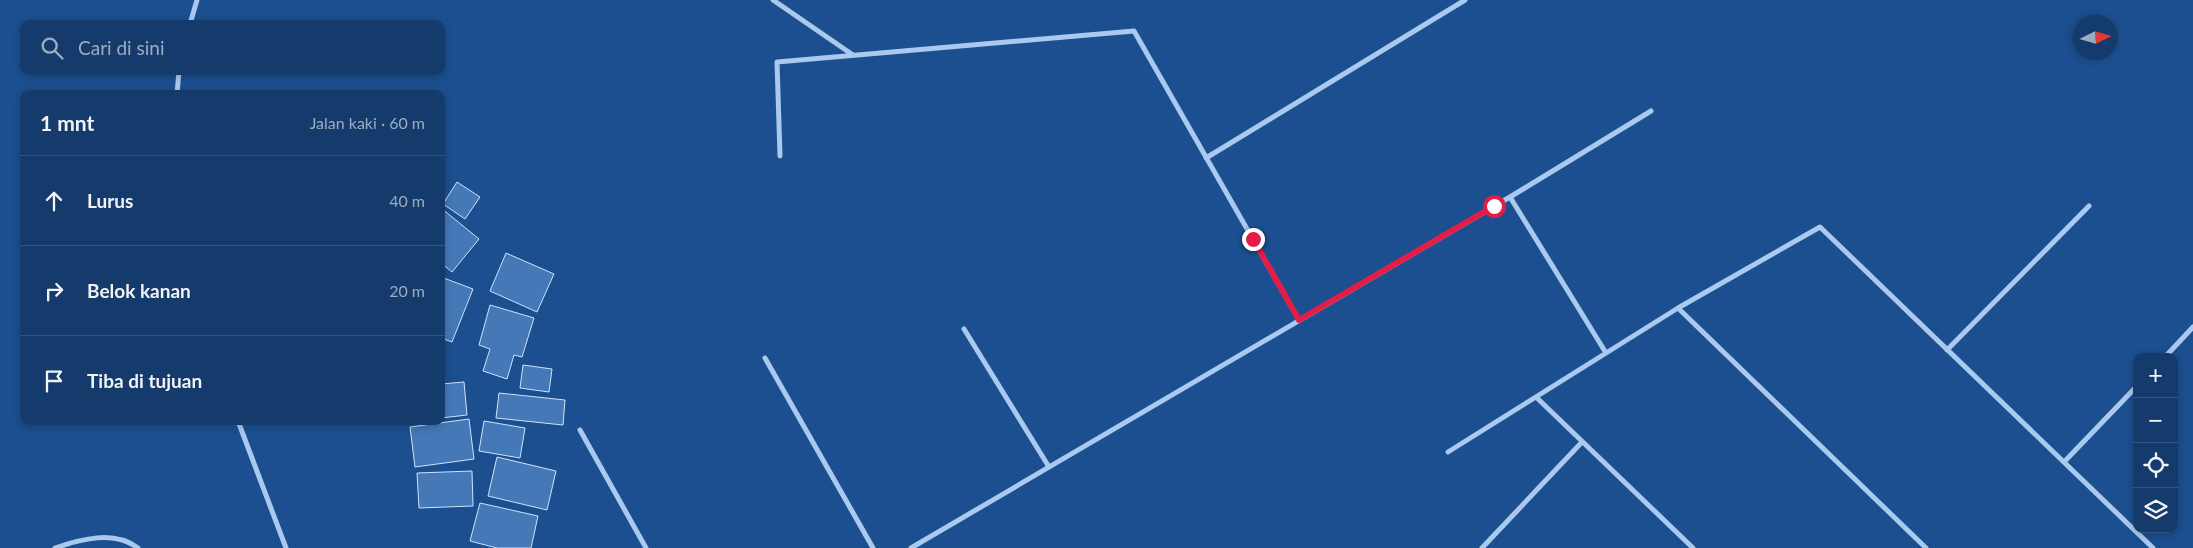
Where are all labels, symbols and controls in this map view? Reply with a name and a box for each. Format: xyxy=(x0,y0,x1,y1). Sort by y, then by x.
north arrow xyxy=(2073,15,2118,60)
search box xyxy=(20,20,445,75)
icon: search xyxy=(38,34,66,62)
text: Cari di sini xyxy=(78,36,165,59)
text: 1 mnt xyxy=(40,110,94,135)
text: Jalan kaki · 60 m xyxy=(310,113,425,132)
icon: ahead xyxy=(40,187,68,215)
text: Lurus xyxy=(87,189,133,212)
text: 40 m xyxy=(389,191,425,210)
route start xyxy=(1483,195,1506,218)
route end xyxy=(1242,228,1265,251)
icon: right xyxy=(40,277,68,305)
text: Belok kanan xyxy=(87,279,191,302)
text: 20 m xyxy=(389,281,425,300)
map controls xyxy=(2133,353,2178,533)
button: + xyxy=(2133,353,2178,398)
icon: arrive xyxy=(40,367,68,395)
text: Tiba di tujuan xyxy=(87,369,202,392)
button: − xyxy=(2133,398,2178,443)
button: locate xyxy=(2133,443,2178,488)
button: layers xyxy=(2133,488,2178,533)

